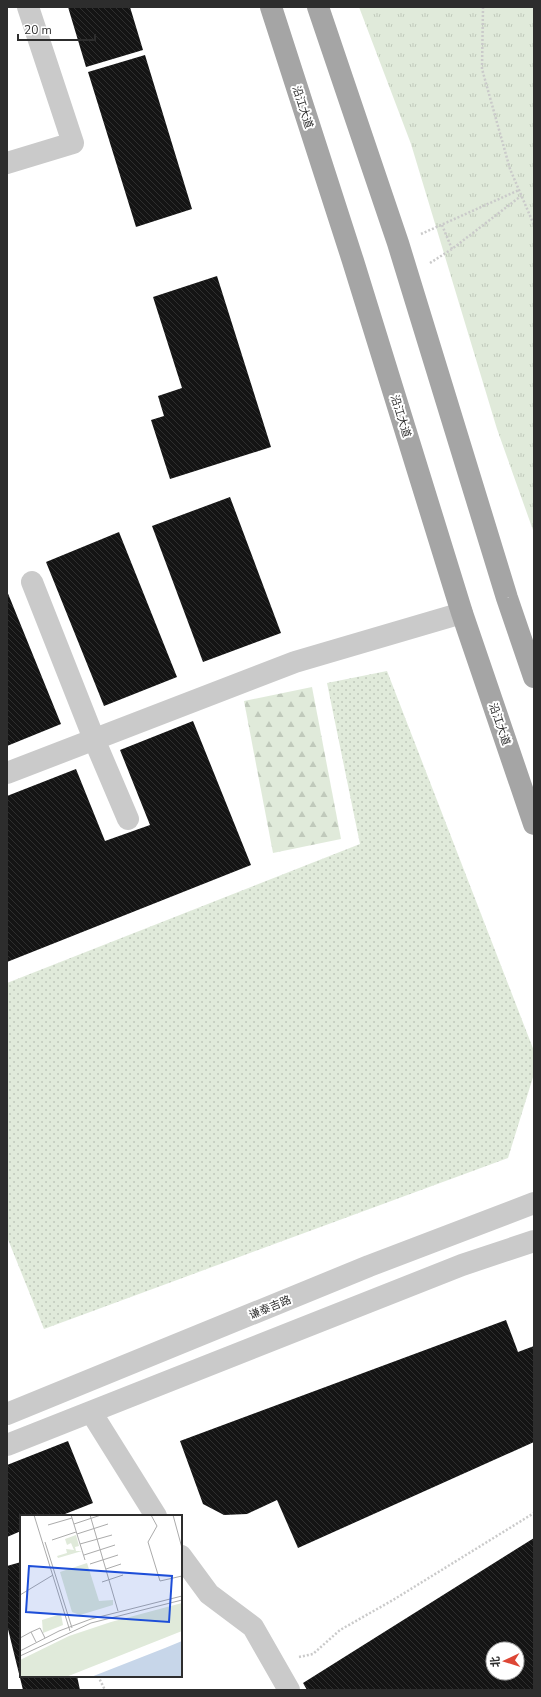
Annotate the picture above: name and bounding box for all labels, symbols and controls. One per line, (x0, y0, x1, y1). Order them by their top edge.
scale bar (18, 16, 95, 42)
text: 20 m (24, 22, 52, 38)
street label: 沿江大道 (289, 84, 316, 130)
street label: 沿江大道 (387, 393, 414, 439)
street label: 沿江大道 (485, 701, 514, 747)
street label: 谦泰吉路 (247, 1292, 293, 1323)
inset map (20, 1515, 182, 1677)
north arrow (485, 1641, 525, 1681)
text: 北 (488, 1656, 503, 1668)

